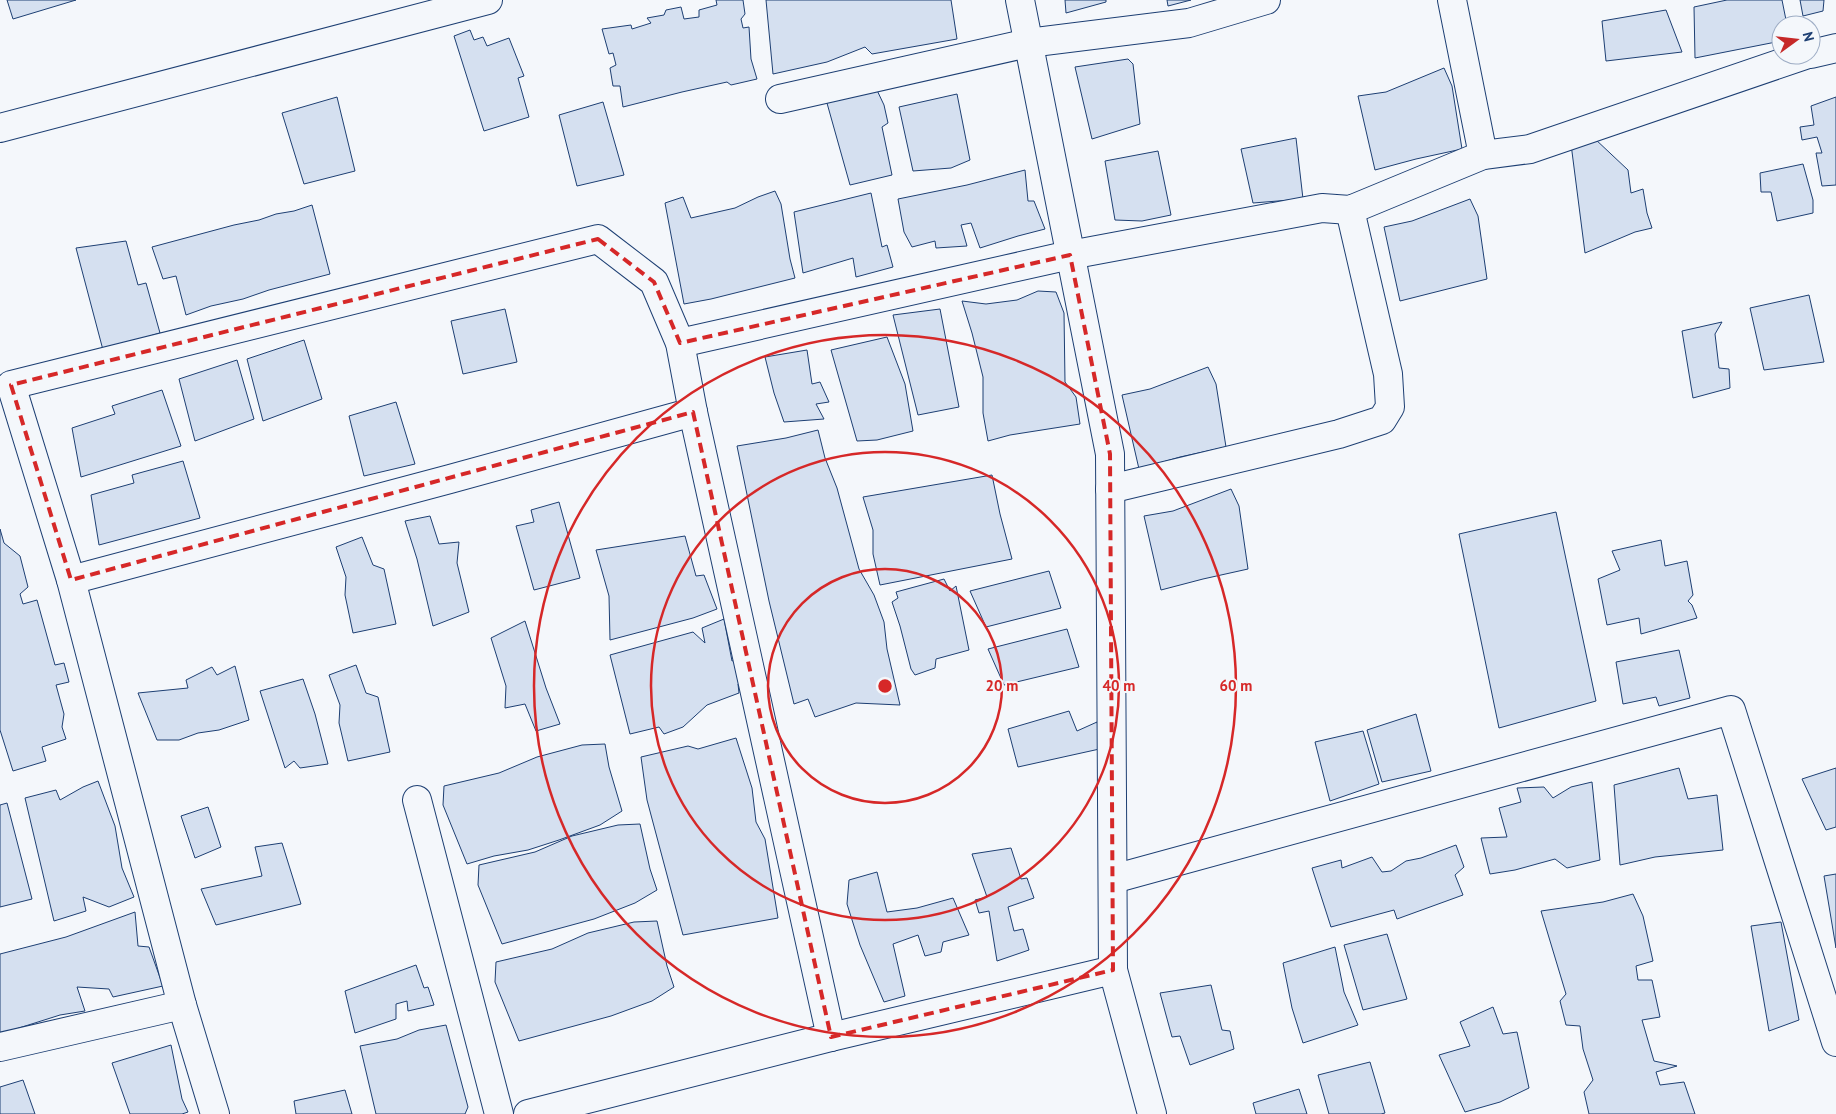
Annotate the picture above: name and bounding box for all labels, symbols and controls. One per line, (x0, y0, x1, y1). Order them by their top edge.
north arrow (1771, 15, 1821, 65)
text: N (1799, 30, 1818, 43)
text: 20 m (986, 676, 1018, 695)
text: 40 m (1103, 676, 1135, 695)
text: 60 m (1220, 676, 1252, 695)
centre of rings (876, 677, 894, 695)

